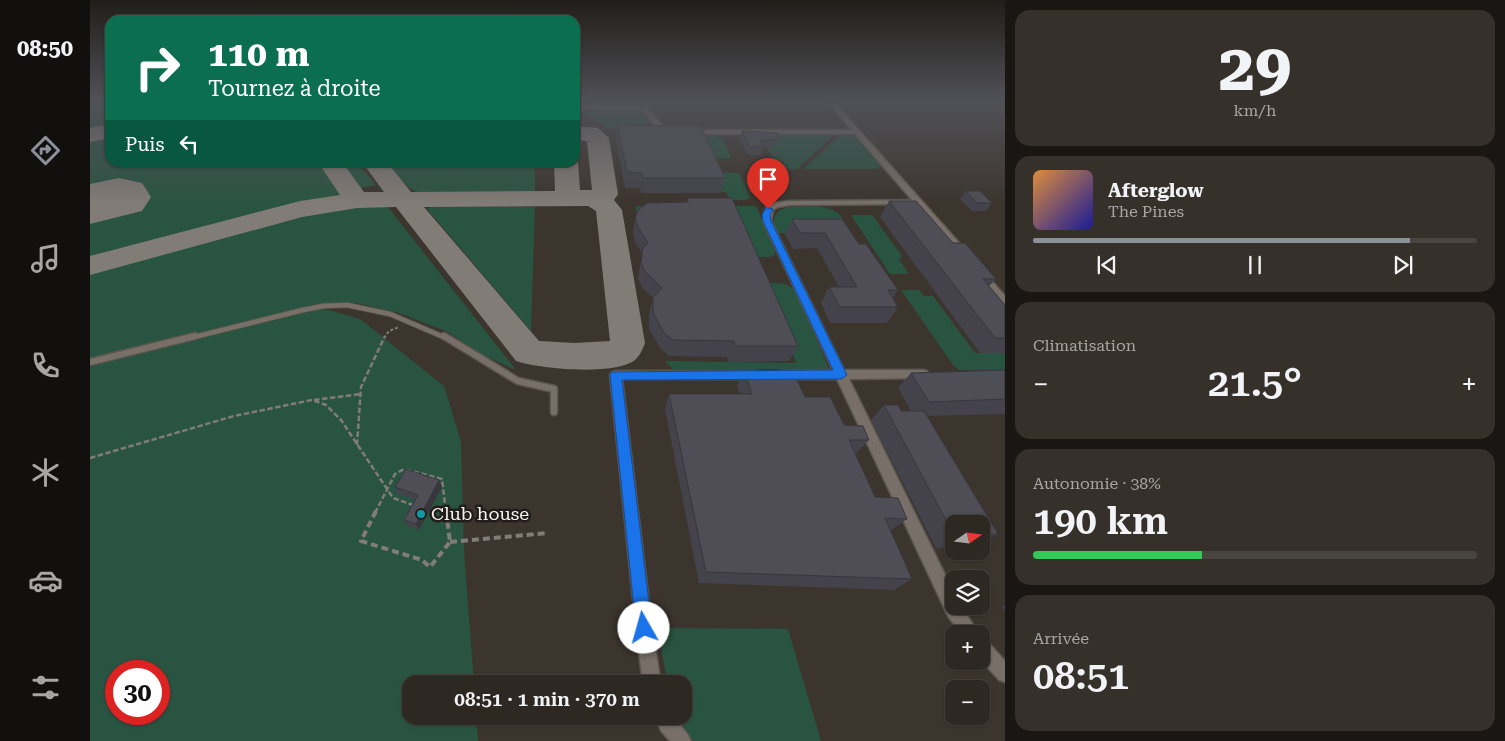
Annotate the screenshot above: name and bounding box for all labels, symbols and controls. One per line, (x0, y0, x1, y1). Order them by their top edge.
text: 29 (1219, 30, 1291, 106)
text: 110 m (208, 34, 309, 75)
icon: right (125, 35, 190, 100)
text: 08:50 (17, 36, 73, 61)
text: Tournez à droite (208, 76, 381, 101)
text: km/h (1234, 101, 1276, 120)
icon: left (175, 130, 203, 158)
icon: directions (28, 133, 63, 168)
text: Puis (125, 133, 165, 156)
pin (747, 158, 789, 209)
icon: arrive (754, 165, 782, 193)
text: Afterglow (1108, 179, 1204, 202)
text: The Pines (1108, 202, 1184, 221)
icon: music (28, 241, 63, 276)
icon: previous (1093, 251, 1121, 279)
icon: pause (1241, 251, 1269, 279)
icon: next (1389, 251, 1417, 279)
text: Climatisation (1033, 336, 1136, 355)
icon: phone (28, 348, 63, 383)
text: 21.5° (1208, 361, 1302, 405)
text: − (1033, 368, 1049, 401)
text: + (1461, 368, 1477, 401)
icon: climate (28, 455, 63, 490)
text: Autonomie · 38% (1033, 474, 1161, 493)
text: 190 km (1033, 499, 1168, 543)
place label: Club house (431, 503, 529, 524)
marker: Club house (415, 508, 427, 520)
north arrow (945, 515, 990, 560)
map controls (945, 515, 990, 725)
icon: car (28, 563, 63, 598)
button: layers (945, 570, 990, 615)
position arrow (617, 601, 669, 653)
button: + (945, 625, 990, 670)
text: Arrivée (1033, 629, 1089, 648)
text: 08:51 (1033, 654, 1129, 698)
speed limit sign: 30 (105, 660, 170, 725)
icon: filters (28, 670, 63, 705)
button: − (945, 680, 990, 725)
text: 08:51 · 1 min · 370 m (454, 688, 640, 711)

